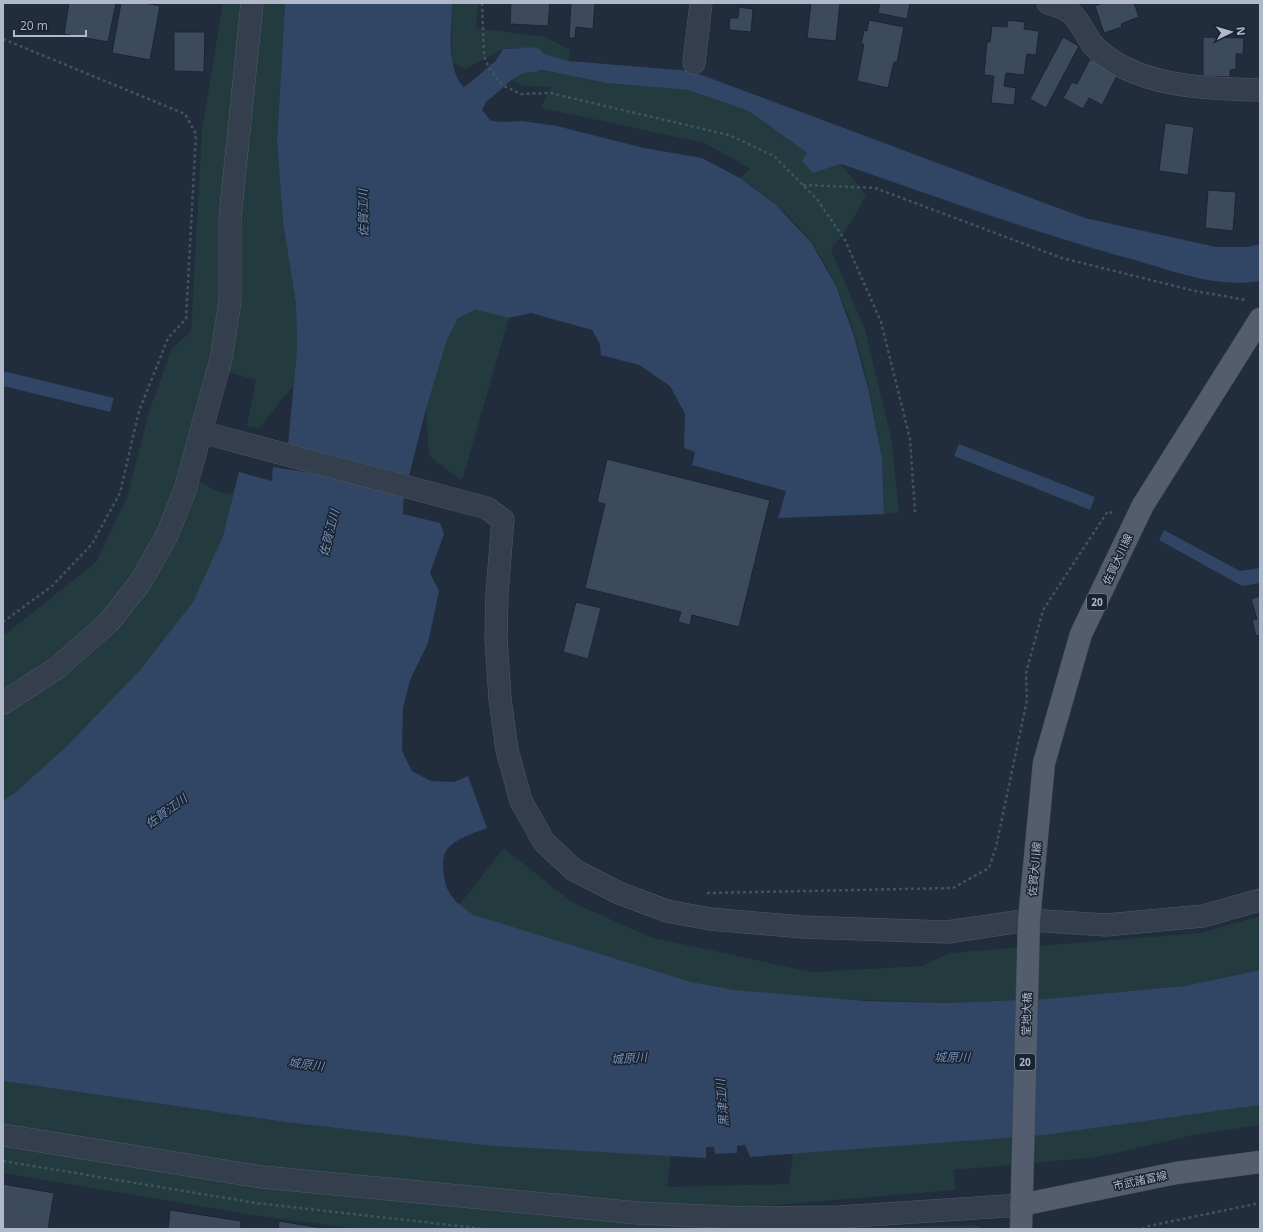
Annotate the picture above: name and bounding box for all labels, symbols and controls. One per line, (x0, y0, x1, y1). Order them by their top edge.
scale bar (14, 12, 86, 38)
north arrow (1211, 12, 1251, 52)
text: 20 m (20, 17, 48, 34)
text: N (1234, 26, 1249, 36)
water label: 佐賀江川 (354, 187, 372, 237)
water label: 佐賀江川 (315, 506, 344, 558)
street label: 佐賀大川線 (1099, 531, 1135, 587)
road number: 20 (1087, 594, 1107, 610)
water label: 佐賀江川 (142, 789, 192, 832)
street label: 佐賀大川線 (1024, 841, 1044, 897)
street label: 堂地大橋 (1018, 992, 1034, 1036)
water label: 城原川 (610, 1048, 650, 1068)
water label: 城原川 (934, 1048, 972, 1066)
water label: 城原川 (287, 1053, 327, 1075)
road number: 20 (1015, 1054, 1035, 1070)
water label: 黒津江川 (711, 1076, 733, 1128)
street label: 市武諸富線 (1112, 1167, 1168, 1193)

